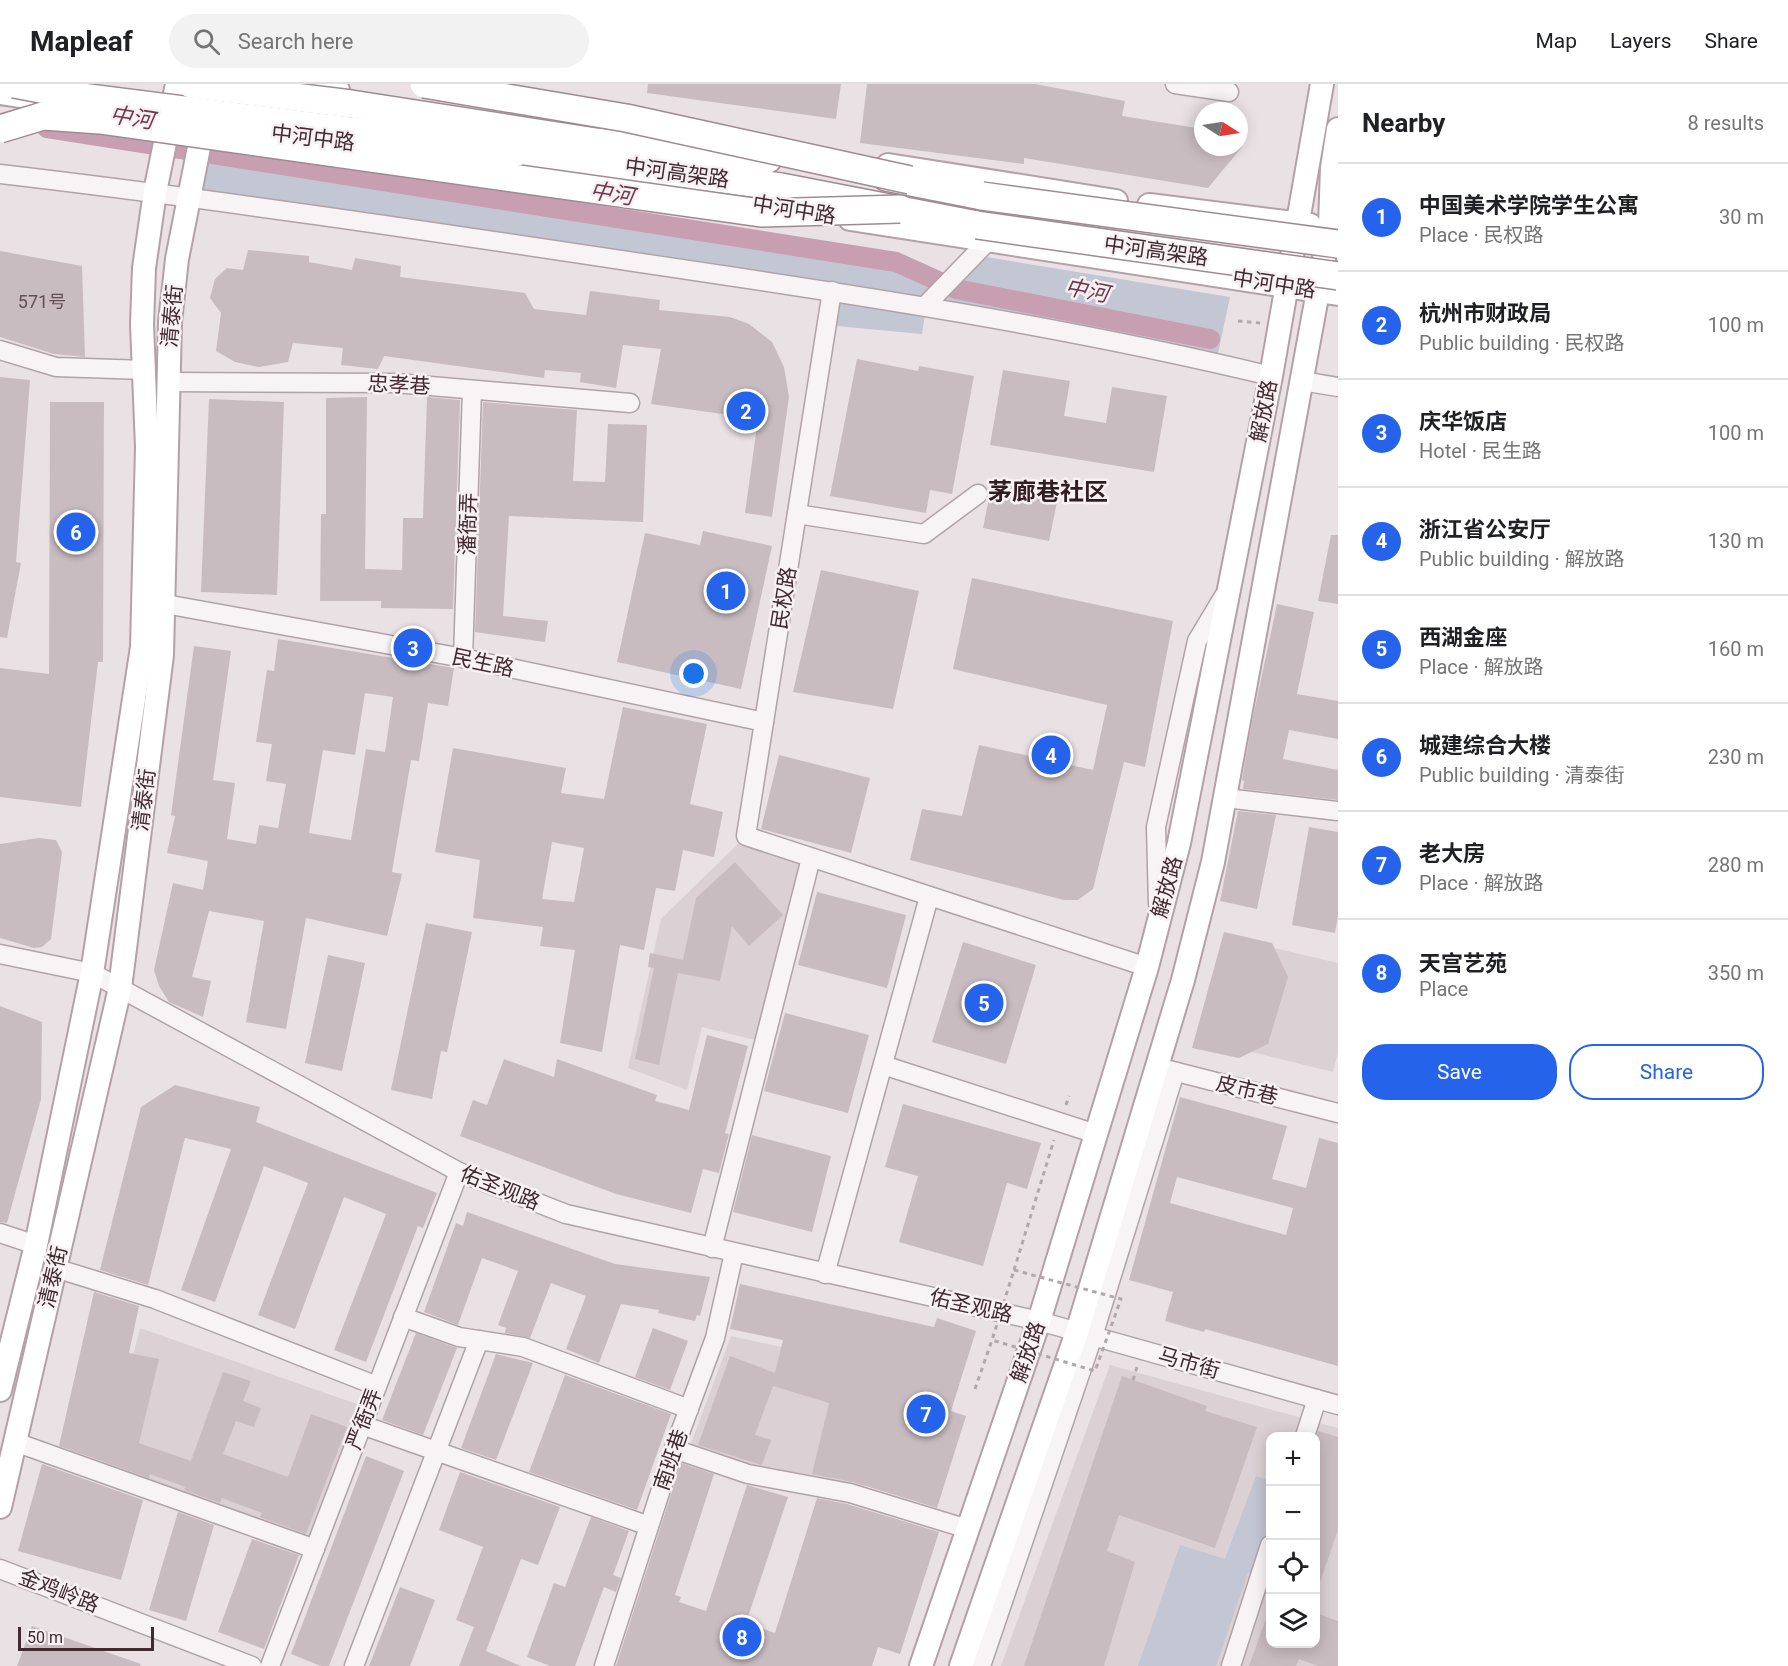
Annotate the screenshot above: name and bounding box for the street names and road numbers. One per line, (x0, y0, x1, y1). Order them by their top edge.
street label: 中河中路 (270, 121, 356, 155)
street label: 中河高架路 (623, 154, 731, 192)
street label: 中河中路 (751, 192, 837, 228)
street label: 中河高架路 (1102, 232, 1210, 270)
street label: 中河中路 (1231, 266, 1317, 302)
street label: 清泰街 (157, 284, 187, 348)
street label: 忠孝巷 (367, 371, 431, 399)
street label: 解放路 (1246, 378, 1282, 444)
street label: 潘衙弄 (455, 492, 481, 556)
street label: 民权路 (767, 565, 801, 631)
street label: 民生路 (450, 645, 516, 681)
street label: 清泰街 (128, 767, 160, 833)
street label: 解放路 (1147, 853, 1187, 921)
street label: 皮市巷 (1214, 1071, 1280, 1109)
street label: 佑圣观路 (457, 1161, 543, 1215)
street label: 清泰街 (34, 1244, 72, 1310)
street label: 佑圣观路 (927, 1285, 1015, 1327)
street label: 解放路 (1006, 1318, 1050, 1386)
street label: 马市街 (1155, 1343, 1223, 1383)
street label: 严衙弄 (342, 1385, 386, 1453)
street label: 南班巷 (649, 1426, 693, 1494)
street label: 金鸡岭路 (15, 1565, 103, 1617)

